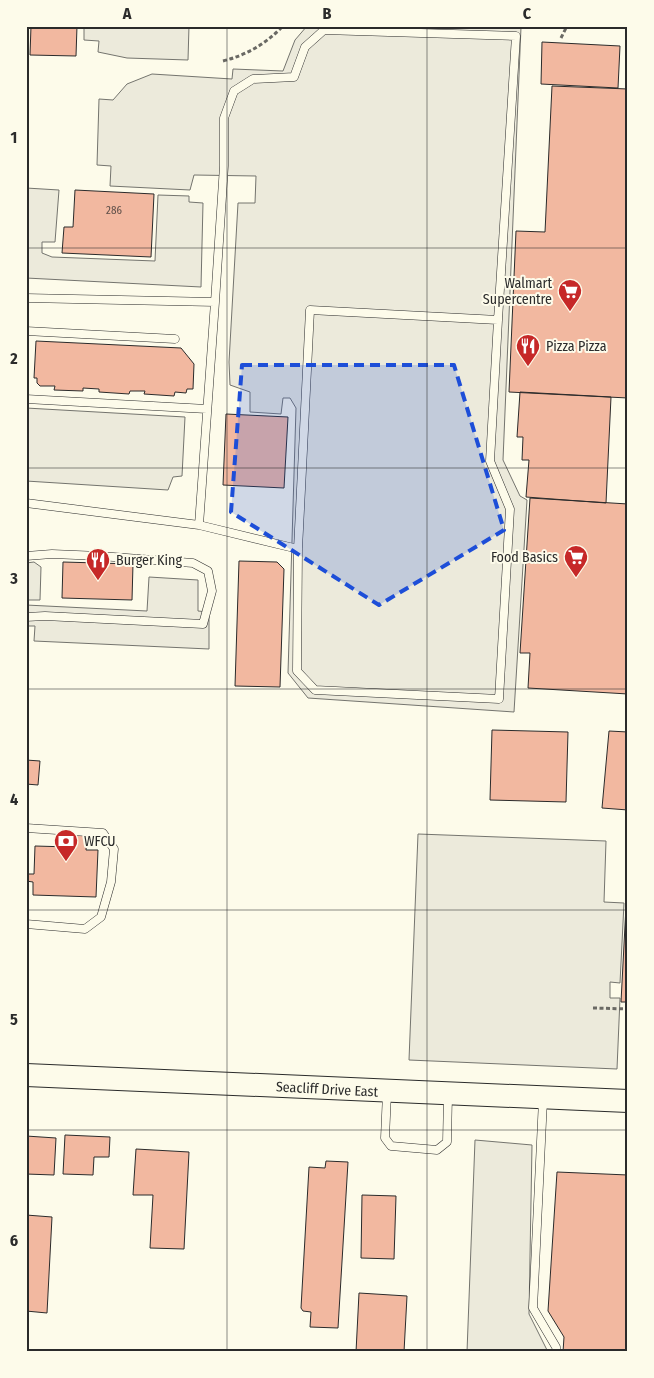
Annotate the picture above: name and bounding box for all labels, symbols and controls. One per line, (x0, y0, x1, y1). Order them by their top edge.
text: A (122, 4, 132, 23)
text: B (323, 4, 332, 23)
text: C (523, 4, 532, 23)
text: 1 (11, 128, 17, 147)
house number: 286 (106, 204, 122, 217)
place label: Walmart Supercentre (483, 275, 552, 308)
supermarket icon: Walmart Supercentre (557, 278, 583, 312)
restaurant icon: Pizza Pizza (515, 333, 541, 367)
place label: Pizza Pizza (546, 338, 607, 355)
text: 2 (9, 349, 18, 368)
supermarket icon: Food Basics (563, 544, 589, 578)
restaurant icon: Burger King (85, 547, 111, 581)
place label: Food Basics (491, 549, 558, 566)
place label: Burger King (116, 552, 182, 569)
text: 3 (9, 569, 18, 588)
text: 4 (10, 790, 18, 809)
bank icon: WFCU (53, 828, 79, 862)
place label: WFCU (84, 833, 116, 850)
text: 5 (10, 1010, 18, 1029)
street label: Seacliff Drive East (275, 1078, 379, 1101)
text: 6 (10, 1231, 18, 1250)

